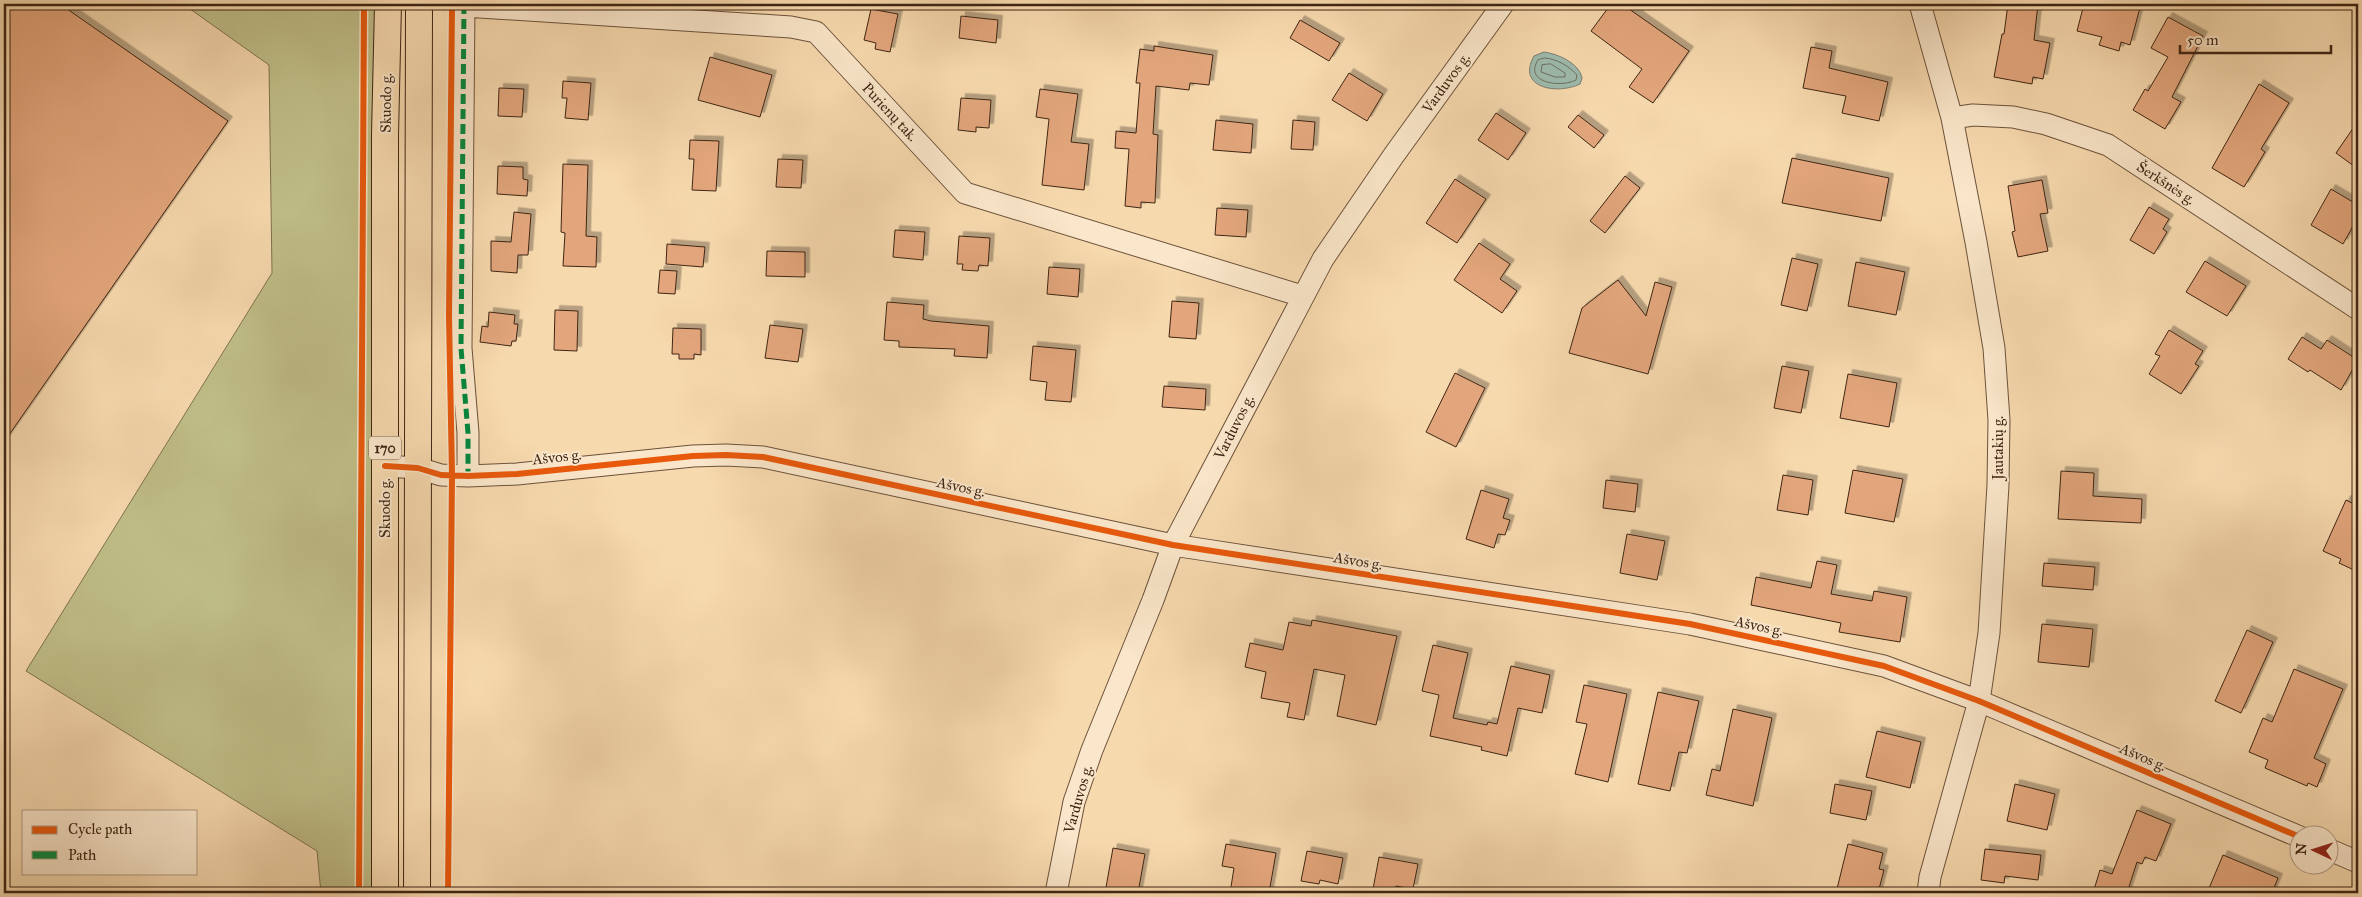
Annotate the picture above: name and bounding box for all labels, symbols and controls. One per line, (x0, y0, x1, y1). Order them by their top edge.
scale bar (2180, 22, 2331, 54)
text: 50 m (2187, 31, 2219, 49)
street label: Varduvos g. (1417, 49, 1474, 118)
street label: Skuodo g. (376, 73, 396, 133)
street label: Purienų tak. (858, 79, 922, 145)
street label: Šerkšnės g. (2133, 157, 2199, 209)
street label: Varduvos g. (1210, 392, 1258, 463)
street label: Jautakių g. (1989, 416, 2008, 482)
road number: 170 (369, 436, 401, 459)
street label: Ašvos g. (531, 445, 582, 469)
street label: Ašvos g. (934, 473, 987, 501)
street label: Skuodo g. (376, 478, 394, 538)
street label: Ašvos g. (1331, 548, 1384, 574)
street label: Ašvos g. (1732, 612, 1785, 640)
street label: Ašvos g. (2116, 739, 2169, 775)
street label: Varduvos g. (1059, 763, 1096, 836)
legend (22, 810, 198, 874)
text: Cycle path (68, 820, 133, 838)
north arrow (2290, 824, 2340, 874)
text: N (2293, 842, 2310, 856)
text: Path (68, 846, 97, 864)

